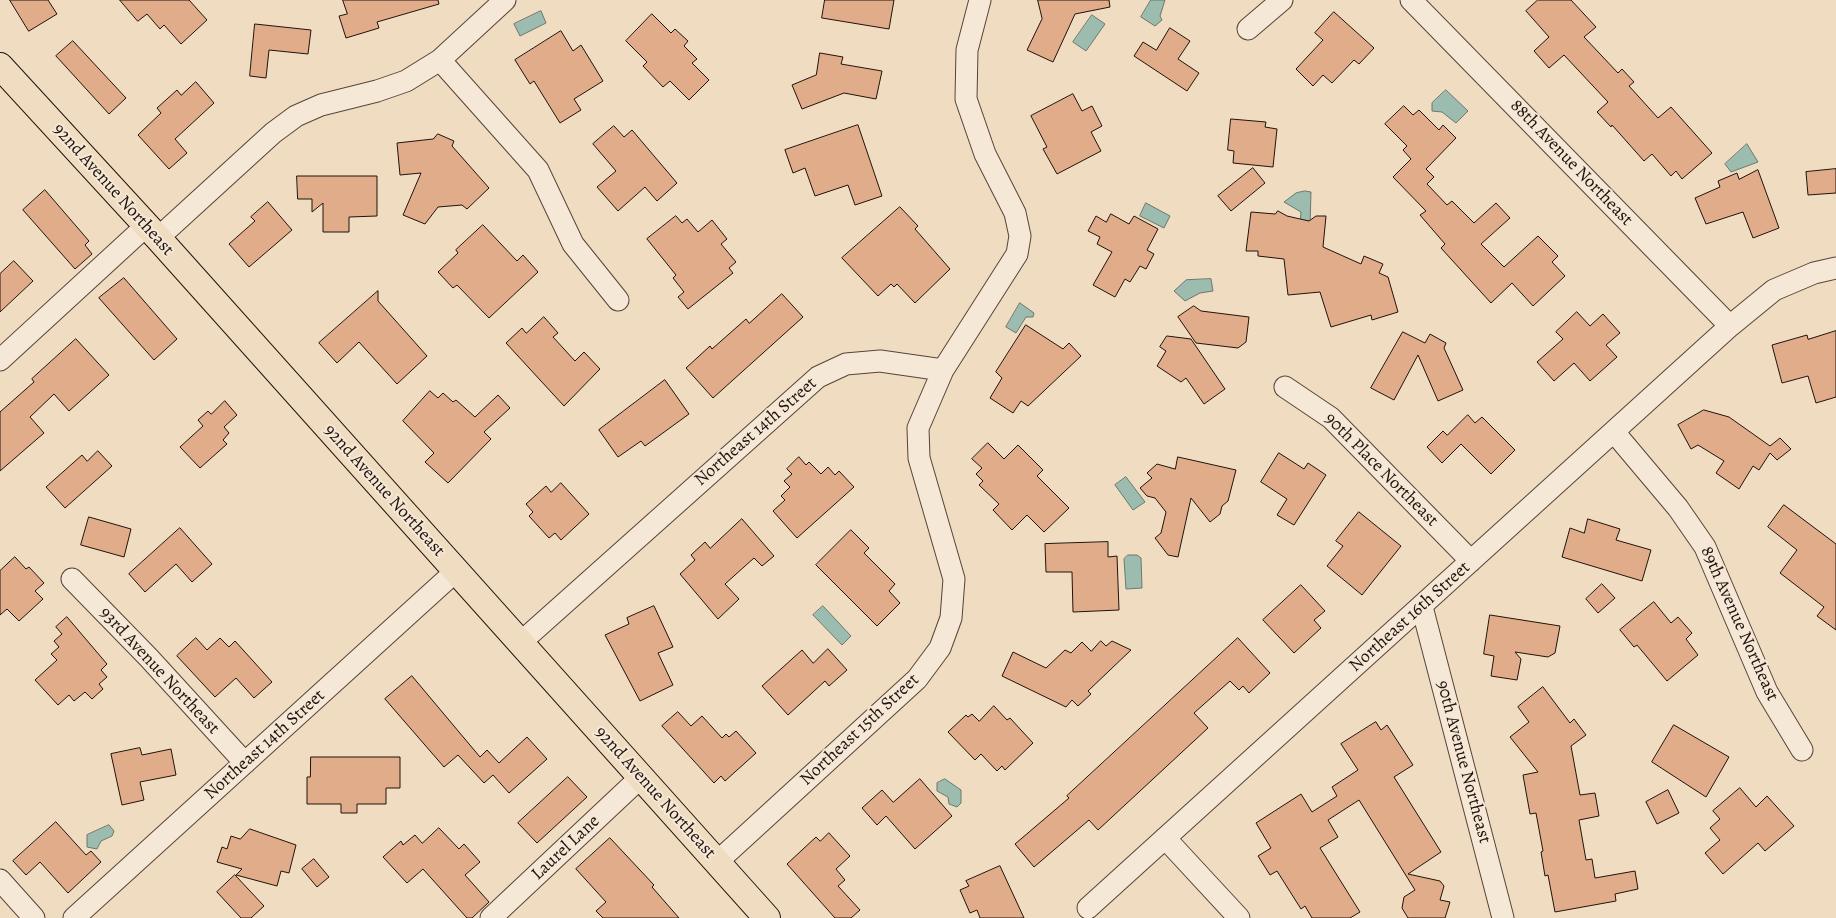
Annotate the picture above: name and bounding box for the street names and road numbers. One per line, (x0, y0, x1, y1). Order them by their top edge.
street label: 88th Avenue Northeast (1505, 95, 1637, 231)
street label: 92nd Avenue Northeast (48, 119, 178, 261)
street label: Northeast 14th Street (690, 373, 822, 491)
street label: 90th Place Northeast (1320, 409, 1442, 531)
street label: 92nd Avenue Northeast (319, 420, 449, 562)
street label: 89th Avenue Northeast (1695, 543, 1783, 705)
street label: Northeast 16th Street (1345, 557, 1475, 677)
street label: 93rd Avenue Northeast (94, 603, 224, 739)
street label: Northeast 15th Street (796, 669, 924, 791)
street label: 90th Avenue Northeast (1431, 678, 1495, 846)
street label: Northeast 14th Street (200, 685, 330, 805)
street label: 92nd Avenue Northeast (590, 722, 720, 864)
street label: Laurel Lane (527, 811, 605, 885)

